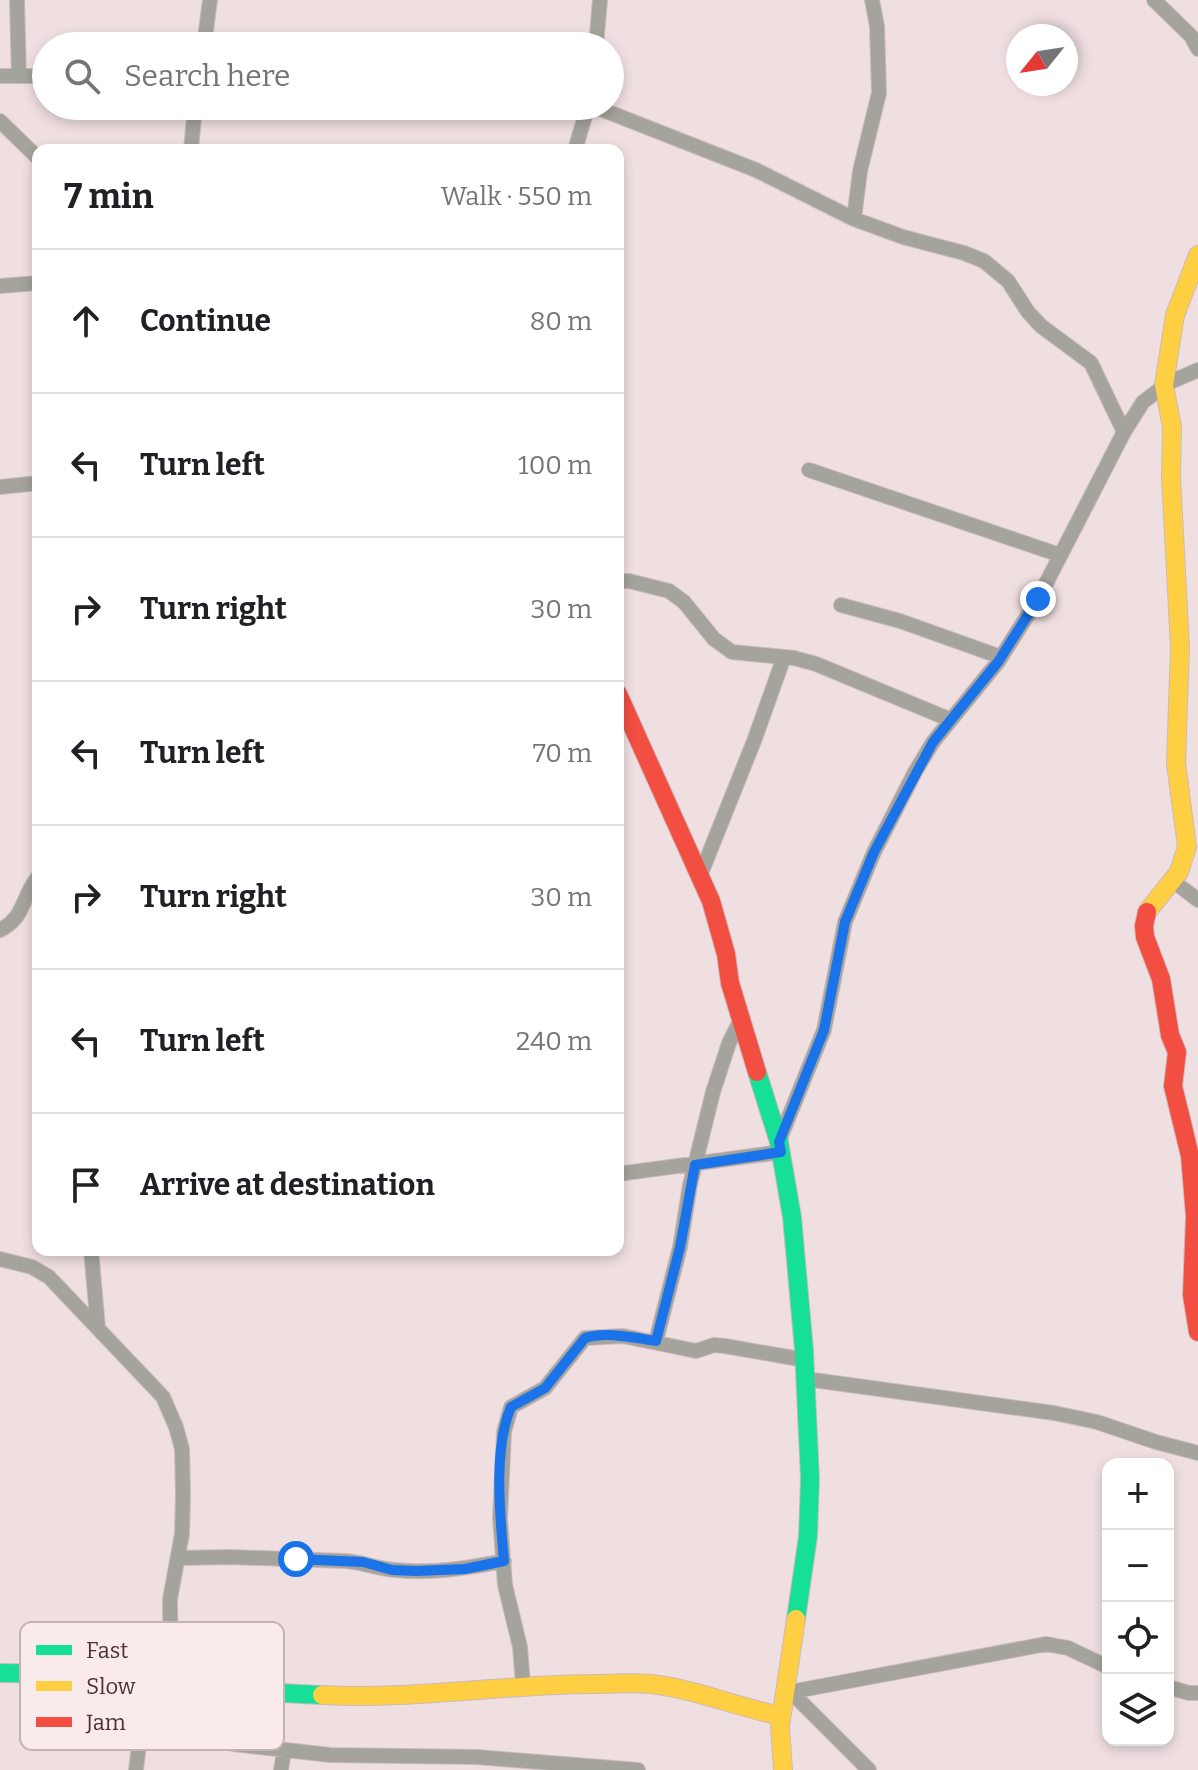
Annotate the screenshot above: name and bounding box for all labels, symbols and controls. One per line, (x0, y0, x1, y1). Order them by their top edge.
north arrow (1006, 24, 1078, 96)
search box (32, 32, 624, 120)
icon: search (60, 54, 104, 98)
text: Search here (124, 58, 291, 94)
text: 7 min (64, 176, 154, 217)
text: Walk · 550 m (441, 181, 592, 212)
icon: ahead (64, 299, 108, 343)
text: Continue (140, 303, 271, 339)
text: 80 m (530, 306, 592, 337)
icon: left (64, 443, 108, 487)
text: Turn left (140, 447, 265, 483)
text: 100 m (518, 450, 592, 481)
route end (1020, 581, 1056, 617)
icon: right (64, 587, 108, 631)
text: Turn right (140, 591, 287, 627)
text: 30 m (531, 594, 592, 625)
icon: left (64, 731, 108, 775)
text: Turn left (140, 735, 265, 771)
text: 70 m (533, 738, 592, 769)
icon: right (64, 875, 108, 919)
text: Turn right (140, 879, 287, 915)
text: 30 m (531, 882, 592, 913)
icon: left (64, 1019, 108, 1063)
text: Turn left (140, 1023, 265, 1059)
text: 240 m (516, 1026, 592, 1057)
icon: arrive (64, 1163, 108, 1207)
text: Arrive at destination (140, 1167, 435, 1203)
map controls (1102, 1458, 1174, 1746)
button: + (1102, 1458, 1174, 1530)
button: − (1102, 1530, 1174, 1602)
route start (278, 1541, 314, 1577)
button: locate (1102, 1602, 1174, 1674)
legend (20, 1622, 284, 1750)
text: Fast (86, 1637, 128, 1664)
text: Slow (86, 1673, 136, 1700)
button: layers (1102, 1674, 1174, 1746)
text: Jam (85, 1709, 126, 1736)

